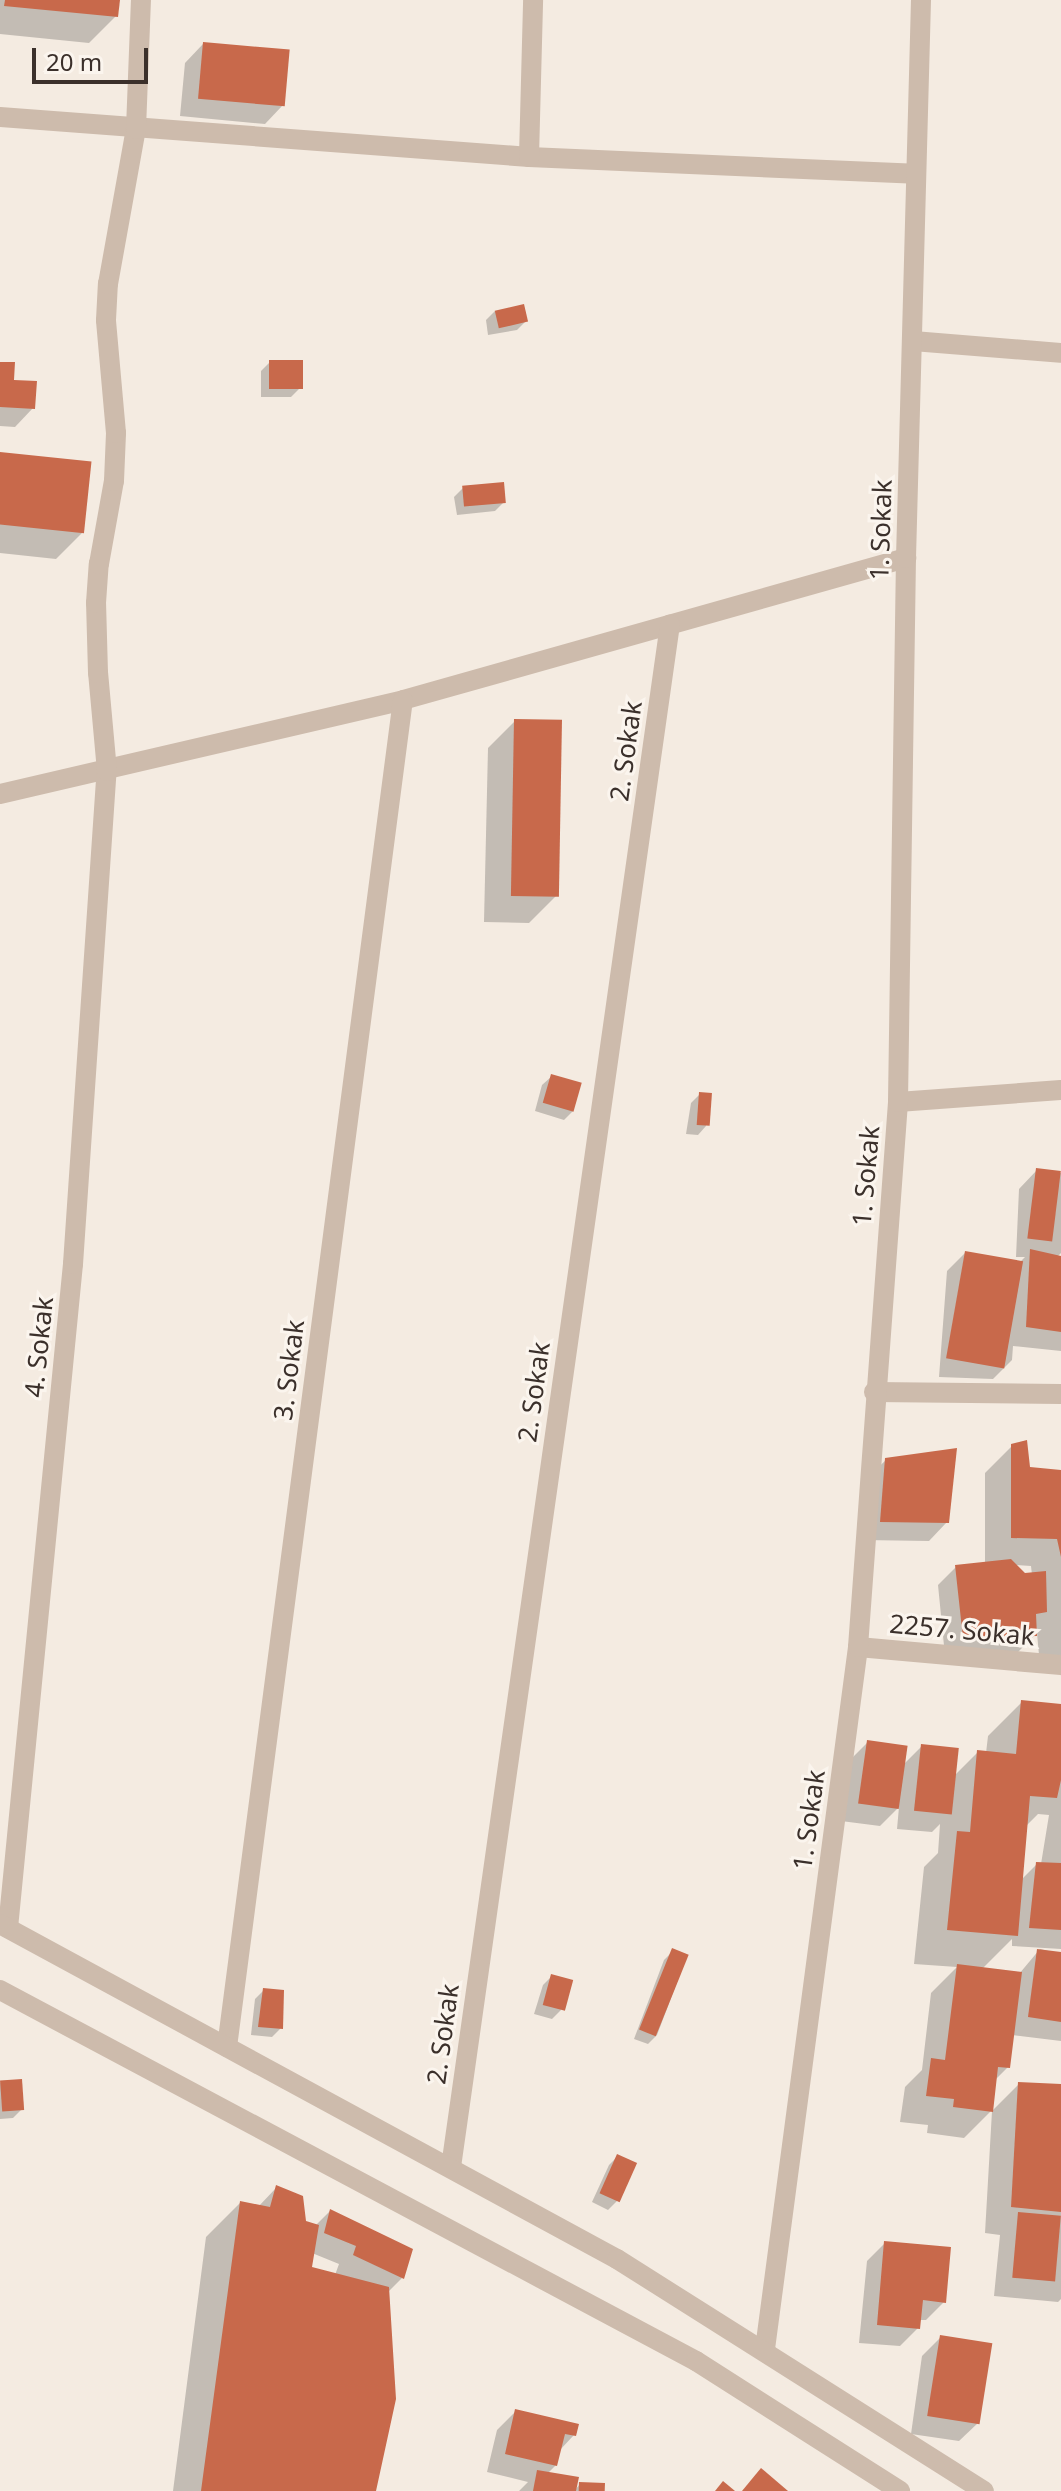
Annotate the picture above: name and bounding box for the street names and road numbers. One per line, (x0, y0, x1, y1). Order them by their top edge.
street label: 1. Sokak (864, 479, 898, 581)
street label: 2. Sokak (604, 699, 648, 803)
street label: 1. Sokak (846, 1124, 886, 1228)
street label: 4. Sokak (18, 1295, 60, 1399)
street label: 3. Sokak (267, 1318, 311, 1422)
street label: 2. Sokak (512, 1340, 556, 1444)
street label: 2257. Sokak (888, 1608, 1036, 1652)
street label: 1. Sokak (787, 1768, 831, 1872)
street label: 2. Sokak (421, 1982, 465, 2086)

